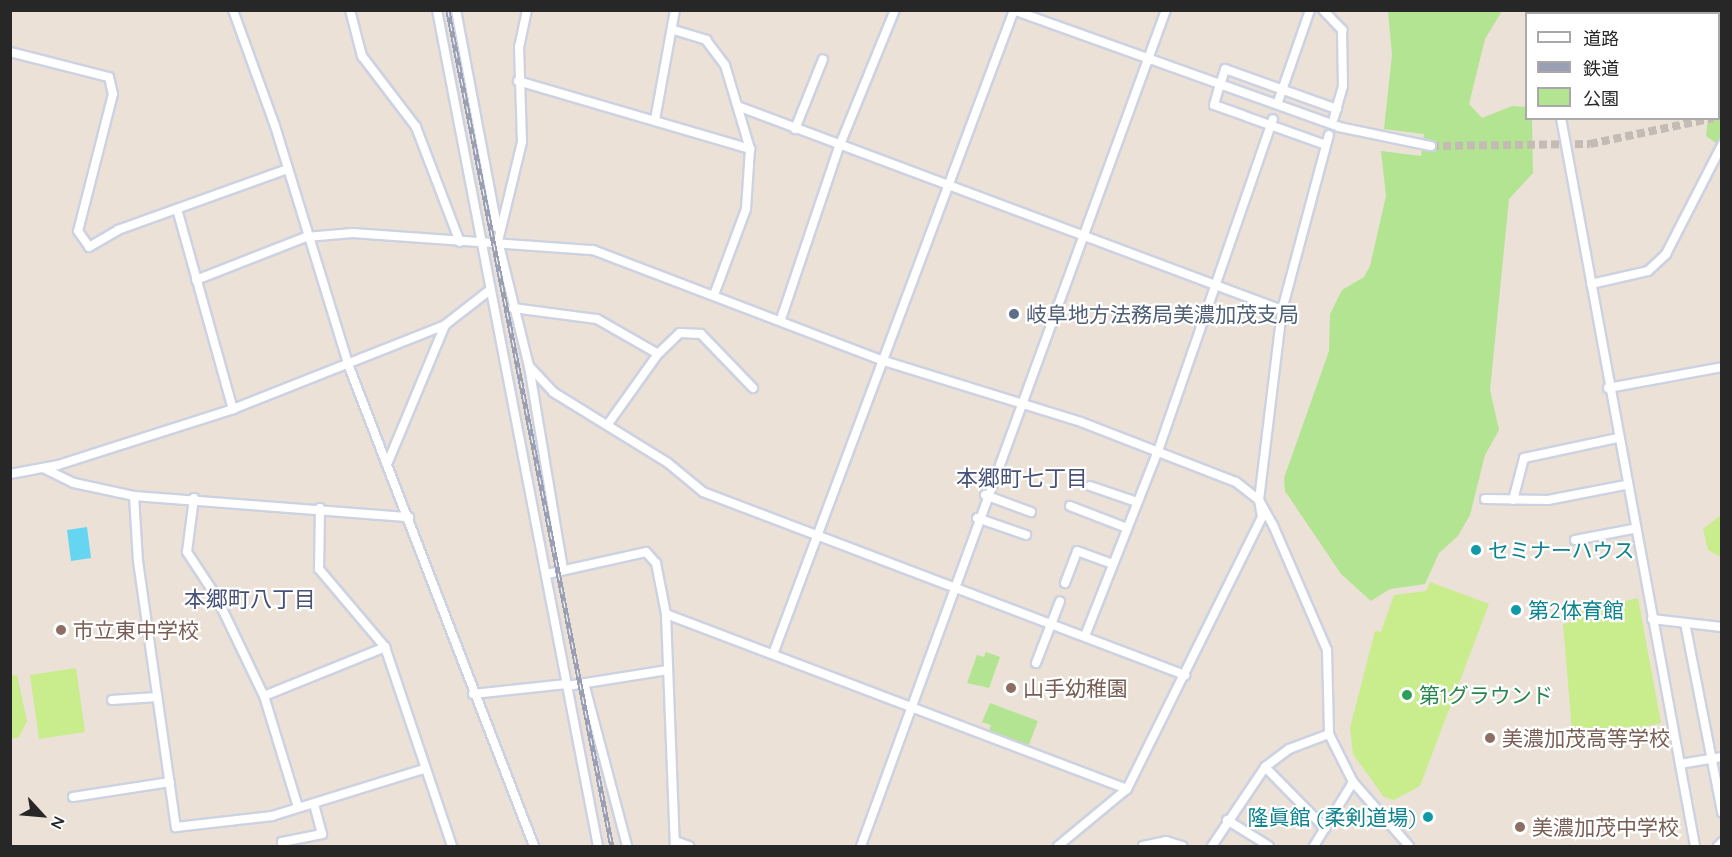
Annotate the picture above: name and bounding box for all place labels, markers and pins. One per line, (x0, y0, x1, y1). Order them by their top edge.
place label: 岐阜地方法務局美濃加茂支局 (1026, 301, 1299, 327)
marker: 岐阜地方法務局美濃加茂支局 (1007, 307, 1021, 321)
place label: セミナーハウス (1488, 537, 1635, 563)
marker: セミナーハウス (1469, 543, 1483, 557)
place label: 第2体育館 (1528, 597, 1624, 623)
marker: 第2体育館 (1509, 603, 1523, 617)
place label: 市立東中学校 (73, 617, 199, 643)
marker: 市立東中学校 (54, 623, 68, 637)
place label: 山手幼稚園 (1023, 675, 1128, 701)
marker: 山手幼稚園 (1004, 681, 1018, 695)
place label: 第1グラウンド (1419, 682, 1553, 708)
marker: 第1グラウンド (1400, 688, 1414, 702)
place label: 美濃加茂高等学校 (1502, 725, 1670, 751)
marker: 美濃加茂高等学校 (1483, 731, 1497, 745)
place label: 隆眞館 (柔剣道場) (1248, 804, 1416, 830)
marker: 隆眞館 (柔剣道場) (1421, 810, 1435, 824)
place label: 美濃加茂中学校 (1532, 814, 1679, 840)
marker: 美濃加茂中学校 (1513, 820, 1527, 834)

